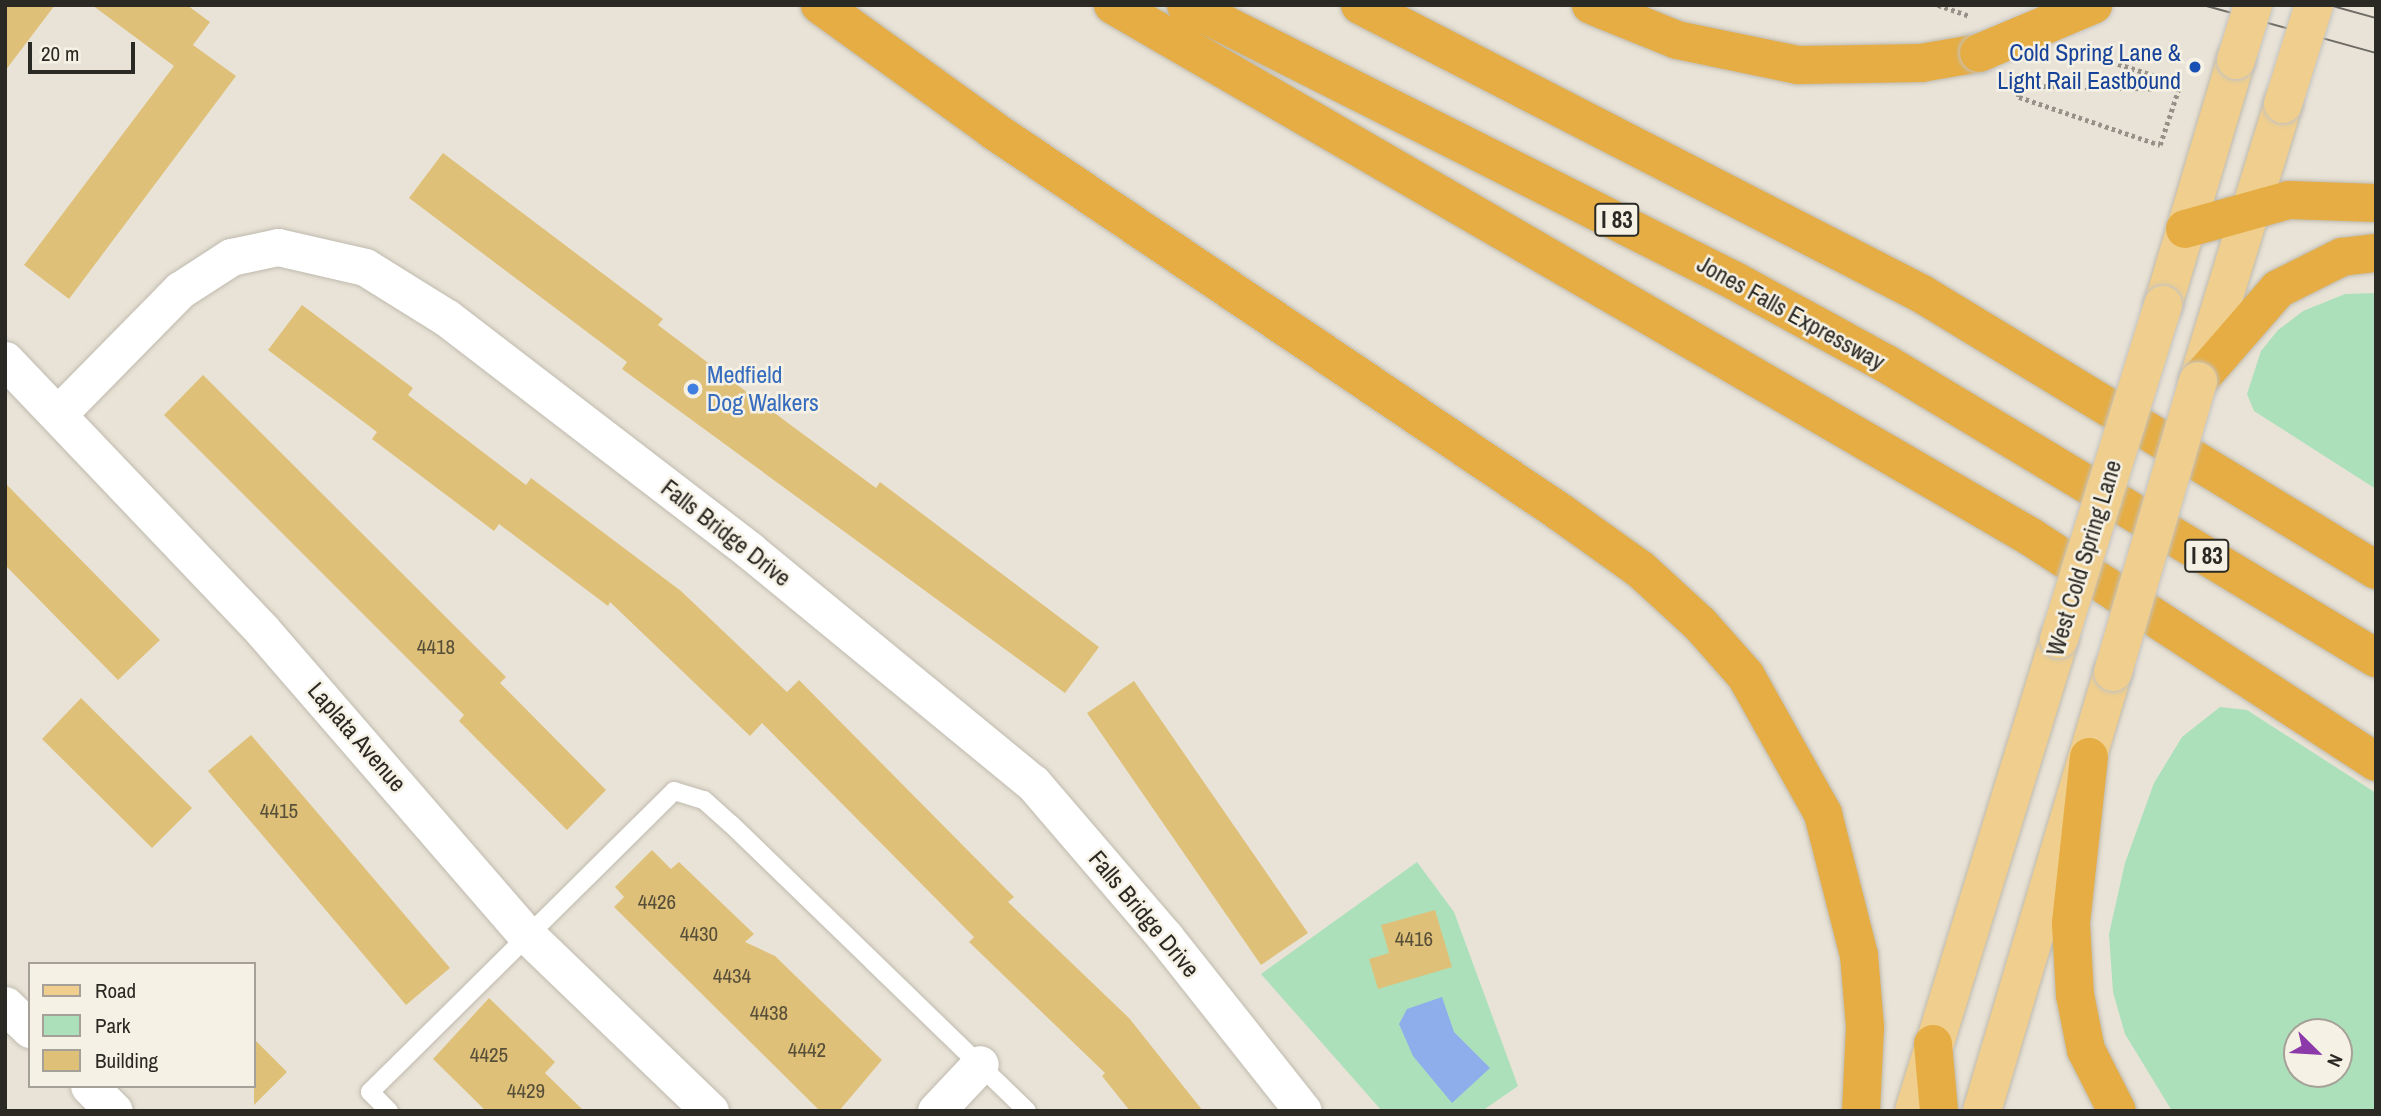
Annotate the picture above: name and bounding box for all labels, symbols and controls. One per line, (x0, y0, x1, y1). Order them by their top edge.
scale bar (32, 28, 138, 72)
text: 20 m (41, 39, 79, 68)
place label: Cold Spring Lane & Light Rail Eastbound (1997, 39, 2181, 95)
marker: Cold Spring Lane & Light Rail Eastbound (2187, 59, 2203, 75)
road number: I 83 (1594, 200, 1640, 240)
street label: Jones Falls Expressway (1692, 249, 1890, 377)
place label: Medfield Dog Walkers (707, 361, 819, 417)
marker: Medfield Dog Walkers (685, 381, 701, 397)
street label: West Cold Spring Lane (2041, 457, 2127, 659)
street label: Falls Bridge Drive (655, 473, 797, 593)
road number: I 83 (2184, 536, 2230, 576)
house number: 4418 (417, 634, 455, 660)
street label: Laplata Avenue (301, 676, 413, 798)
house number: 4415 (260, 798, 298, 824)
street label: Falls Bridge Drive (1083, 845, 1205, 983)
house number: 4426 (638, 889, 676, 915)
house number: 4430 (680, 921, 718, 947)
house number: 4416 (1395, 926, 1433, 952)
legend (28, 962, 256, 1088)
house number: 4434 (713, 963, 751, 989)
text: Road (95, 976, 136, 1005)
house number: 4438 (750, 1000, 788, 1026)
text: Park (95, 1011, 130, 1040)
north arrow (2283, 1018, 2353, 1088)
house number: 4442 (788, 1037, 826, 1063)
house number: 4425 (470, 1042, 508, 1068)
text: Building (95, 1046, 158, 1075)
text: N (2321, 1050, 2350, 1071)
house number: 4429 (507, 1078, 545, 1104)

